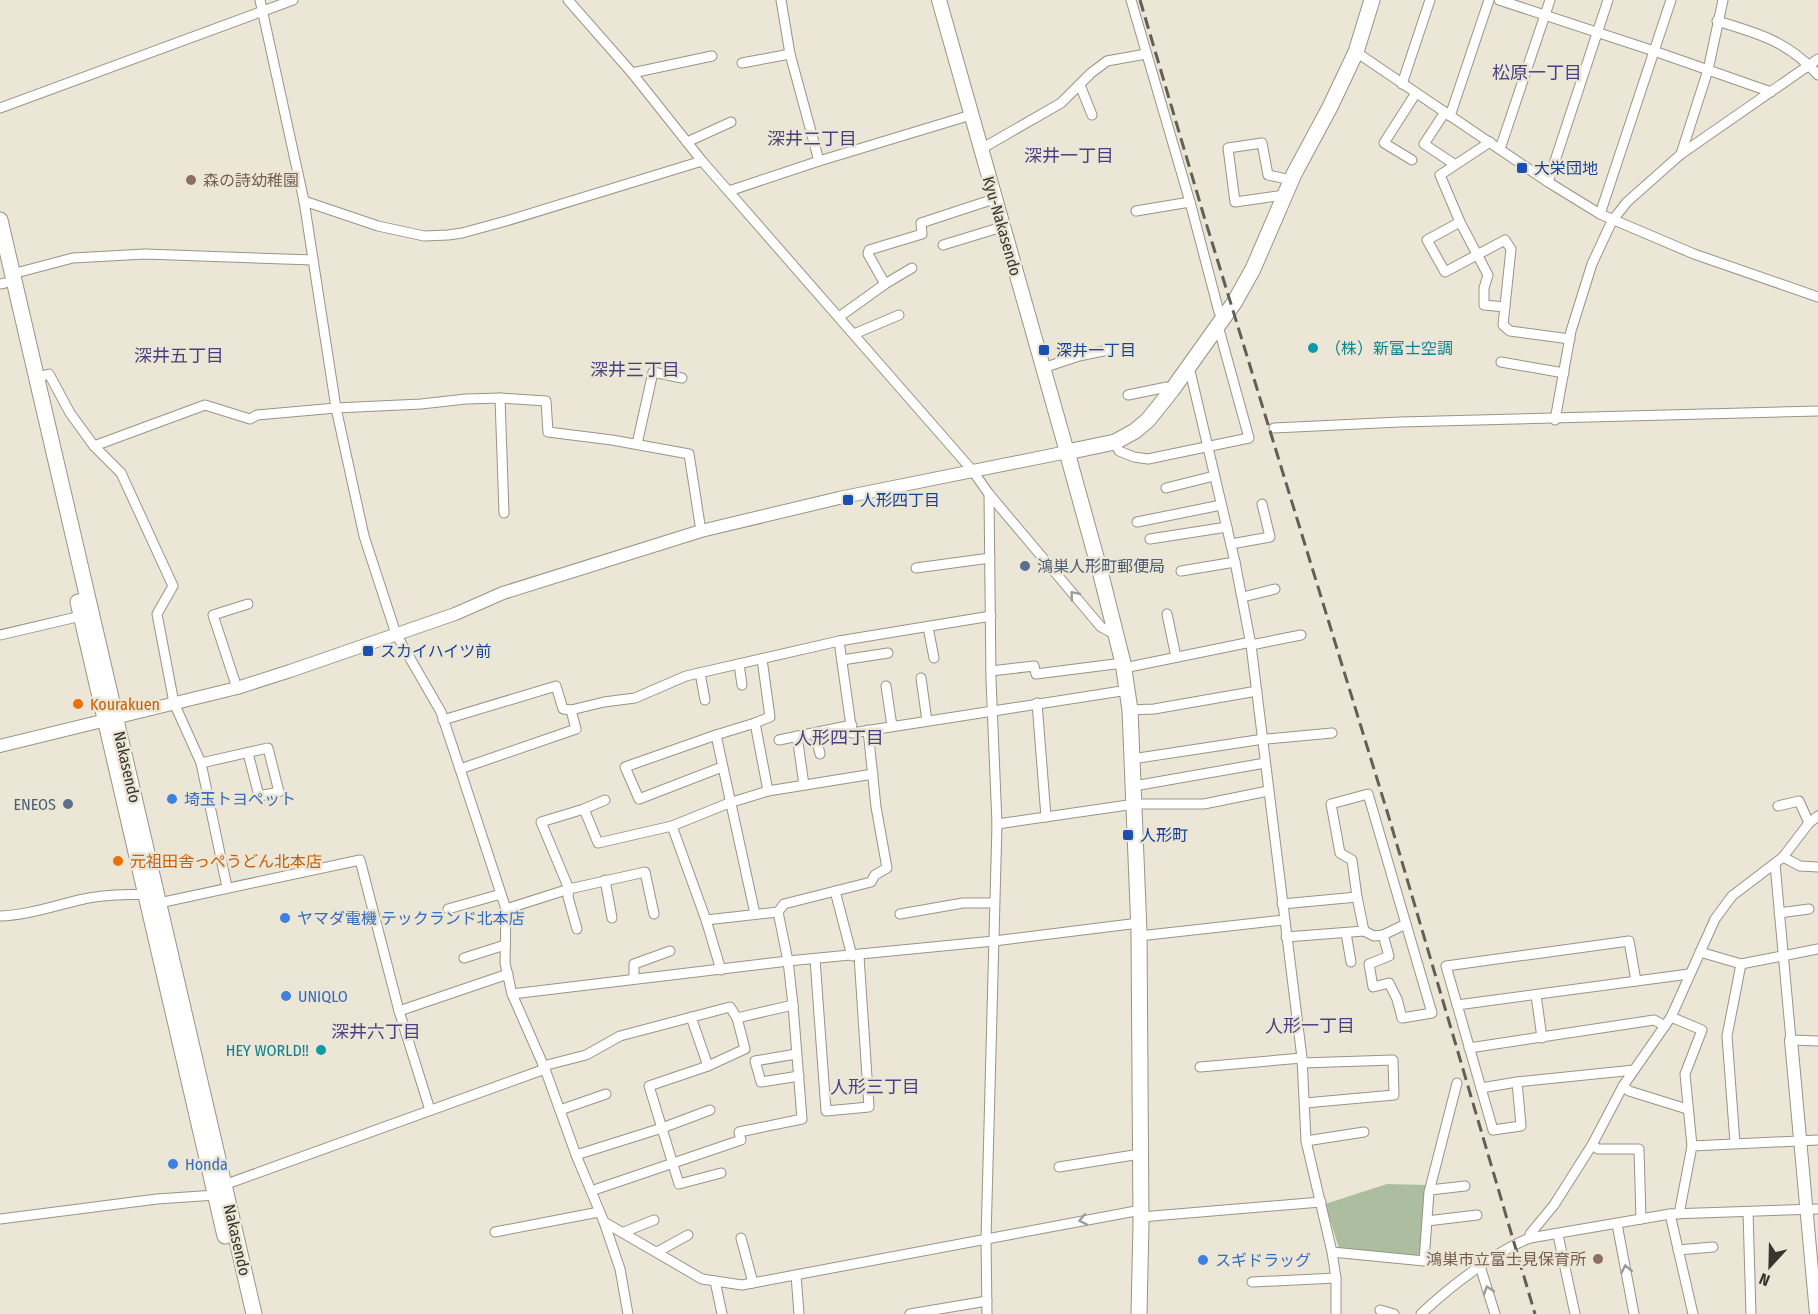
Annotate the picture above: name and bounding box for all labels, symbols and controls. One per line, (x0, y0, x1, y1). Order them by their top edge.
district label: 松原一丁目 (1492, 62, 1582, 84)
district label: 深井二丁目 (767, 128, 857, 150)
district label: 深井一丁目 (1024, 145, 1114, 167)
place label: 大栄団地 (1534, 159, 1598, 178)
marker: 大栄団地 (1515, 161, 1529, 175)
place label: 森の詩幼稚園 (203, 171, 299, 190)
marker: 森の詩幼稚園 (184, 173, 198, 187)
street label: Kyu-Nakasendo (979, 174, 1025, 278)
place label: （株）新富士空調 (1325, 339, 1453, 358)
place label: 深井一丁目 (1056, 341, 1136, 360)
marker: （株）新富士空調 (1306, 341, 1320, 355)
marker: 深井一丁目 (1037, 343, 1051, 357)
district label: 深井五丁目 (134, 345, 224, 367)
district label: 深井三丁目 (590, 359, 680, 381)
place label: 人形四丁目 (860, 491, 940, 510)
marker: 人形四丁目 (841, 493, 855, 507)
place label: 鴻巣人形町郵便局 (1037, 557, 1165, 576)
marker: 鴻巣人形町郵便局 (1018, 559, 1032, 573)
one-way arrow (1070, 591, 1081, 602)
place label: スカイハイツ前 (380, 642, 491, 661)
marker: スカイハイツ前 (361, 644, 375, 658)
place label: Kourakuen (90, 695, 160, 714)
marker: Kourakuen (71, 697, 85, 711)
district label: 人形四丁目 (794, 727, 884, 749)
street label: Nakasendo (110, 729, 144, 805)
place label: 埼玉トヨペット (184, 790, 296, 809)
marker: 埼玉トヨペット (165, 792, 179, 806)
place label: ENEOS (13, 795, 56, 814)
marker: ENEOS (61, 797, 75, 811)
place label: 人形町 (1140, 826, 1188, 845)
marker: 人形町 (1121, 828, 1135, 842)
place label: 元祖田舎っぺうどん北本店 (130, 852, 322, 871)
marker: 元祖田舎っぺうどん北本店 (111, 854, 125, 868)
place label: ヤマダ電機 テックランド北本店 (297, 909, 525, 928)
marker: ヤマダ電機 テックランド北本店 (278, 911, 292, 925)
place label: UNIQLO (298, 987, 348, 1006)
marker: UNIQLO (279, 989, 293, 1003)
district label: 人形一丁目 (1265, 1015, 1355, 1037)
district label: 深井六丁目 (331, 1021, 421, 1043)
place label: HEY WORLD!! (226, 1041, 309, 1060)
marker: HEY WORLD!! (314, 1043, 328, 1057)
district label: 人形三丁目 (830, 1076, 920, 1098)
place label: Honda (185, 1155, 228, 1174)
marker: Honda (166, 1157, 180, 1171)
street label: Nakasendo (220, 1202, 254, 1278)
one-way arrow (1078, 1213, 1088, 1226)
north arrow (1740, 1236, 1800, 1296)
place label: 鴻巣市立富士見保育所 (1426, 1250, 1586, 1269)
place label: スギドラッグ (1215, 1251, 1311, 1270)
marker: 鴻巣市立富士見保育所 (1591, 1252, 1605, 1266)
marker: スギドラッグ (1196, 1253, 1210, 1267)
one-way arrow (1620, 1264, 1633, 1274)
text: N (1757, 1269, 1773, 1290)
one-way arrow (1483, 1285, 1495, 1296)

